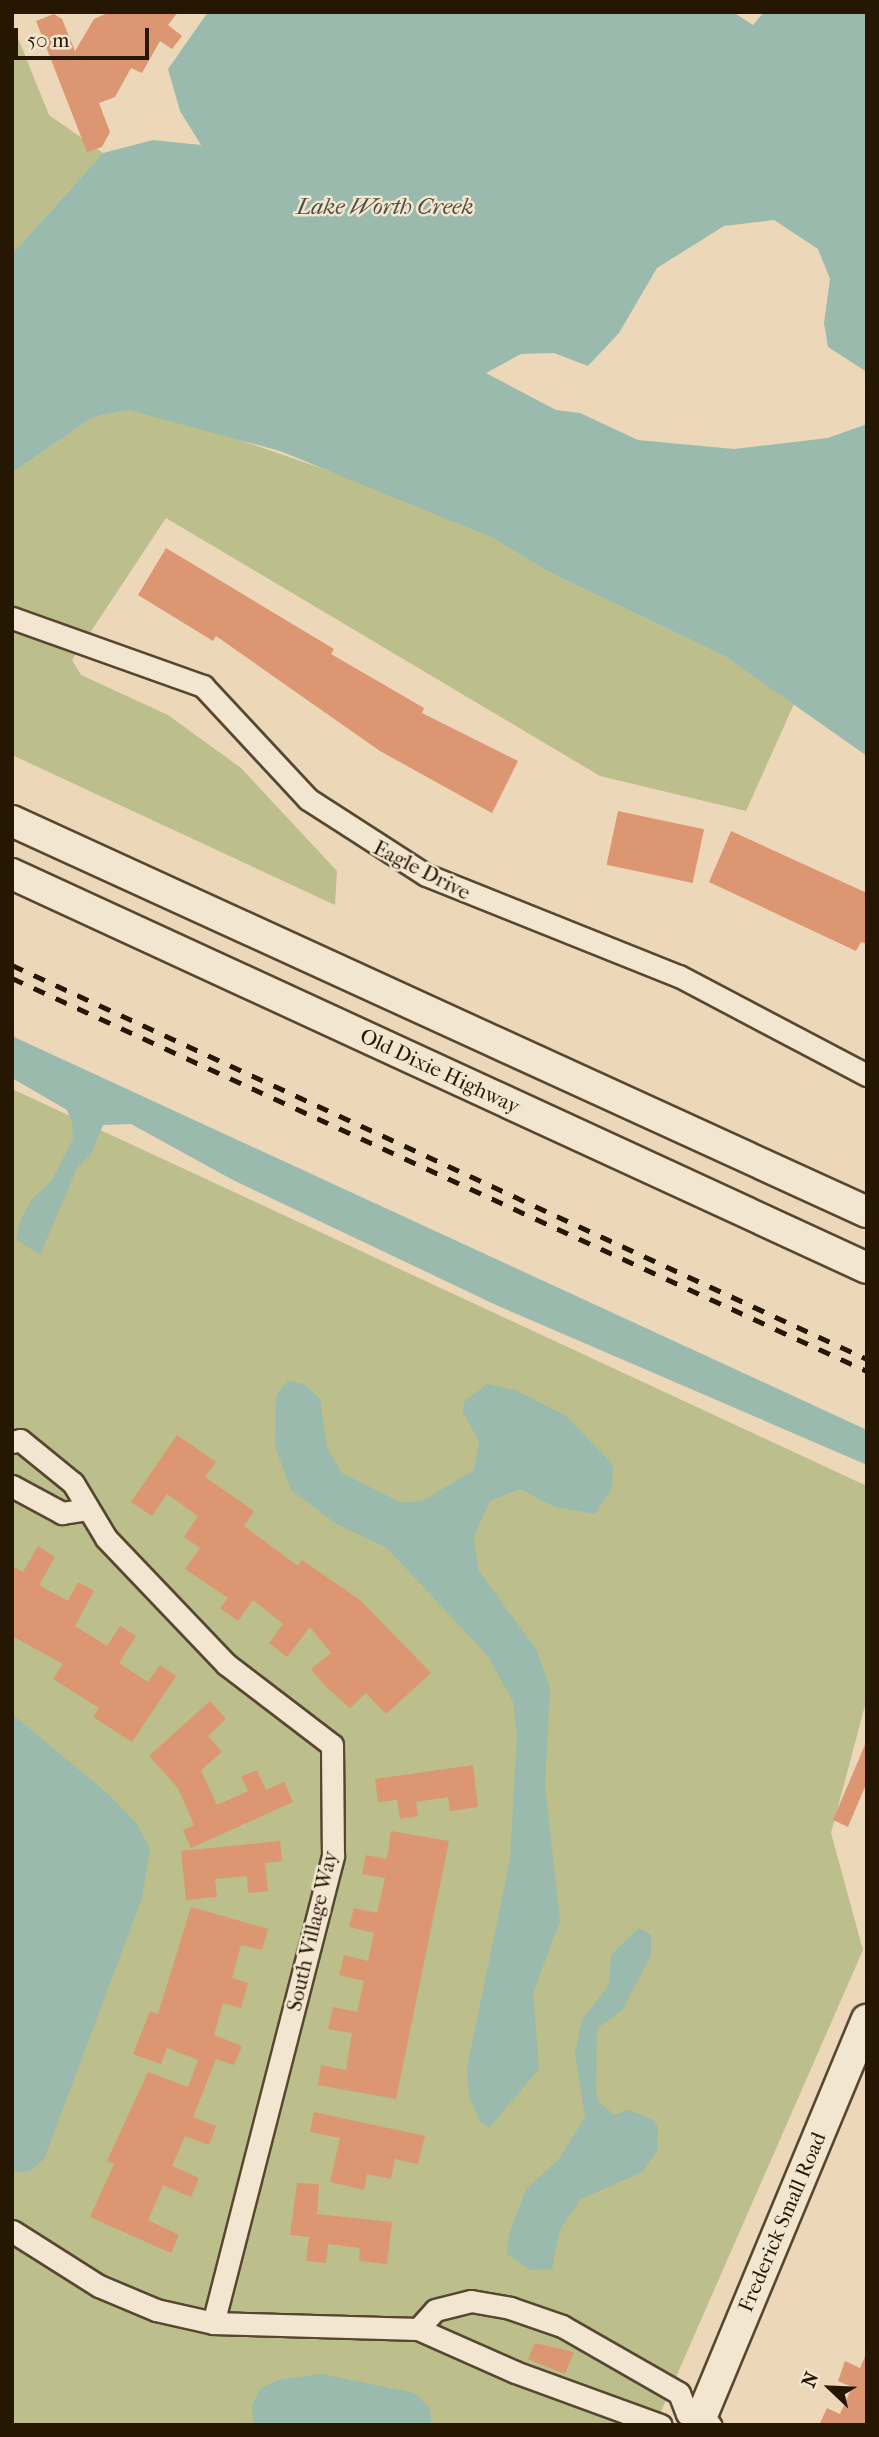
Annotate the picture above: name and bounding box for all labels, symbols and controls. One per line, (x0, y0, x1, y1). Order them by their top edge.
scale bar (18, 14, 152, 58)
text: 50 m (27, 28, 70, 52)
water label: Lake Worth Creek (297, 193, 473, 221)
street label: Eagle Drive (369, 835, 475, 905)
street label: Old Dixie Highway (356, 1023, 524, 1119)
street label: South Village Way (281, 1848, 343, 2014)
street label: Frederick Small Road (733, 2128, 831, 2316)
north arrow (795, 2353, 865, 2423)
text: N (798, 2369, 824, 2391)

